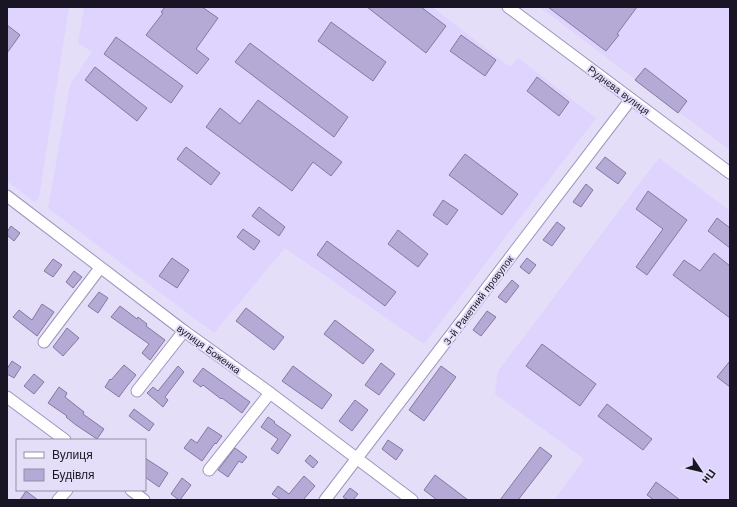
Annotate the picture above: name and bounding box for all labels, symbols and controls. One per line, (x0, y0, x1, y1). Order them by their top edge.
street label: Руднєва вулиця (586, 64, 652, 117)
street label: 3-й Ракетний провулок (441, 253, 516, 347)
street label: вулиця Боженка (175, 323, 243, 376)
legend (16, 439, 146, 491)
text: Вулиця (52, 448, 93, 462)
north arrow (681, 451, 721, 491)
text: Пн (699, 467, 718, 486)
text: Будівля (52, 468, 94, 482)

